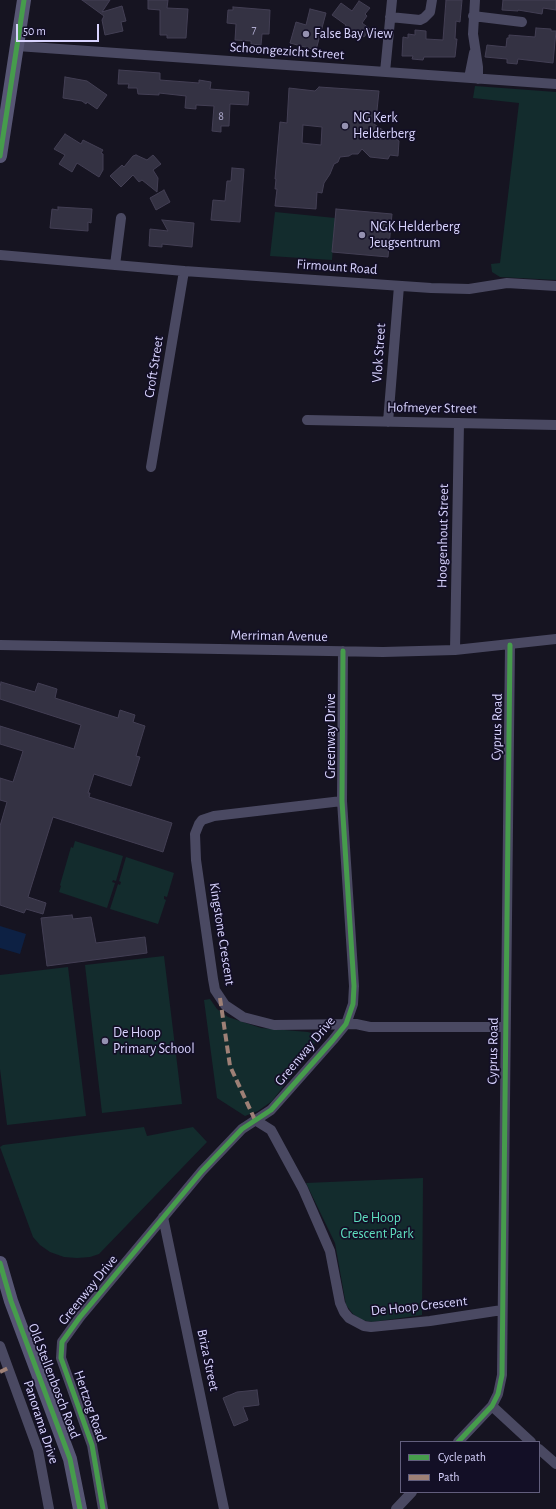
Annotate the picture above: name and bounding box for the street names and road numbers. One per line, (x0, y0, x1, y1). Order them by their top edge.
street label: Schoongezicht Street (229, 39, 345, 63)
street label: Firmount Road (296, 256, 378, 278)
street label: Vlok Street (369, 323, 389, 383)
street label: Croft Street (141, 335, 167, 399)
street label: Hofmeyer Street (387, 399, 477, 417)
street label: Hoogenhout Street (434, 484, 452, 588)
street label: Merriman Avenue (230, 627, 328, 645)
street label: Greenway Drive (323, 693, 339, 779)
street label: Cyprus Road (488, 693, 506, 761)
street label: Kingstone Crescent (206, 881, 238, 987)
street label: Greenway Drive (271, 1013, 339, 1089)
street label: Cyprus Road (484, 1017, 502, 1085)
street label: Greenway Drive (55, 1252, 121, 1328)
street label: De Hoop Crescent (370, 1293, 468, 1319)
street label: Old Stellenbosch Road (24, 1321, 84, 1441)
street label: Briza Street (193, 1328, 223, 1392)
street label: Hertzog Road (70, 1368, 110, 1444)
street label: Panorama Drive (20, 1378, 62, 1466)

